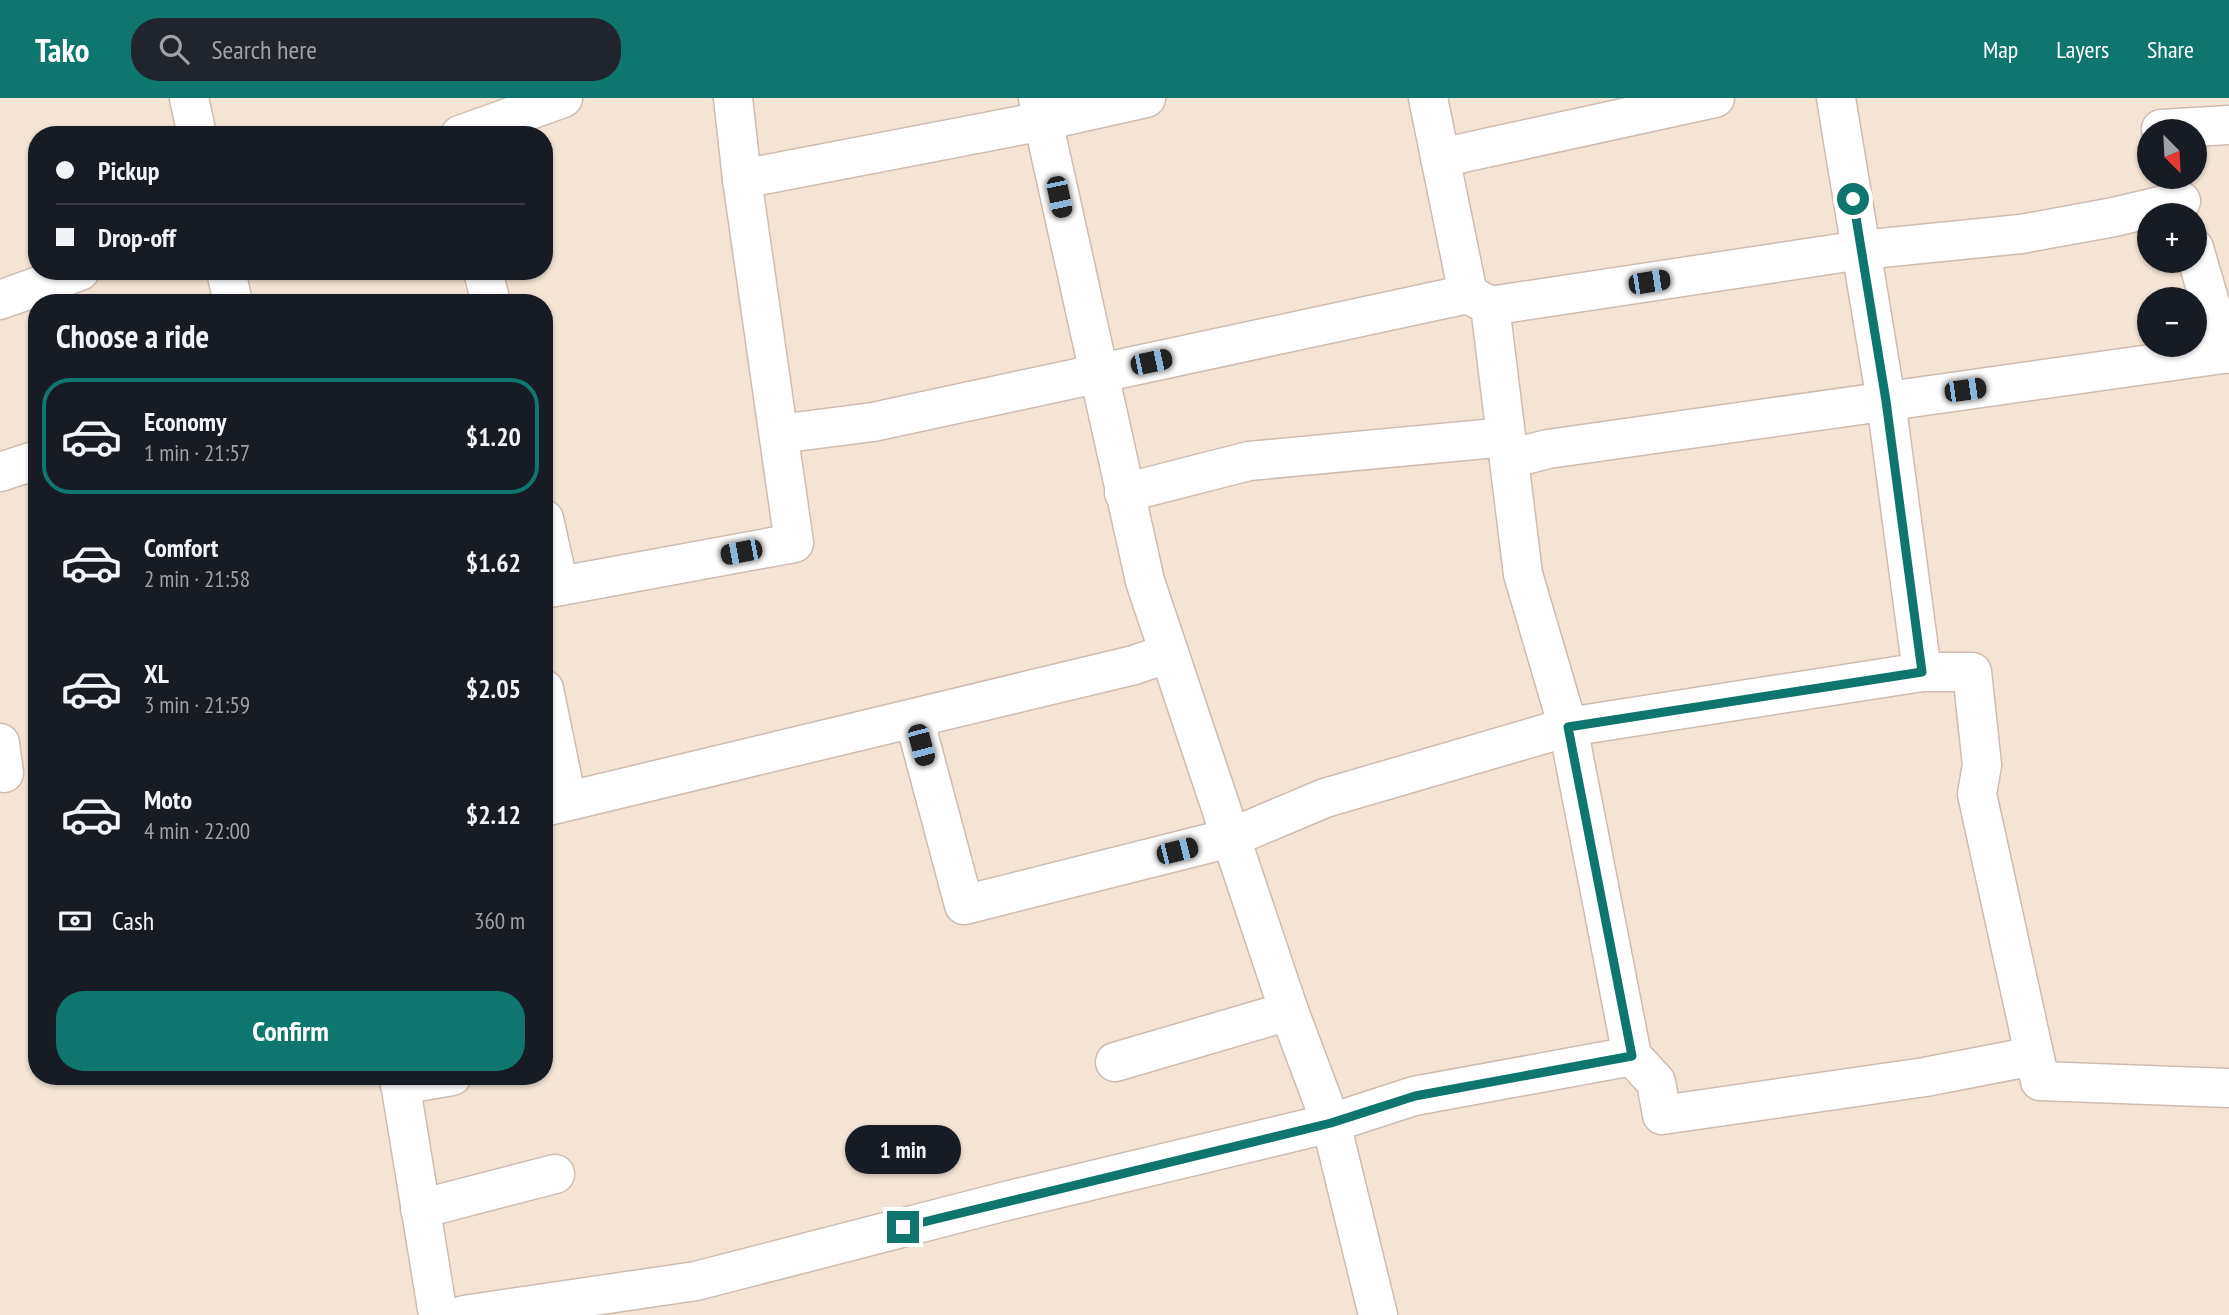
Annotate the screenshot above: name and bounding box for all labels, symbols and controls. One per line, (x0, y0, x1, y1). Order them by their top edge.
search box (131, 18, 621, 81)
text: Tako (35, 28, 89, 71)
icon: search (155, 30, 193, 68)
text: Search here (211, 33, 317, 66)
text: Map (1983, 34, 2018, 65)
text: Layers (2056, 34, 2109, 65)
text: Share (2147, 34, 2194, 65)
north arrow (2137, 119, 2207, 189)
map controls (2137, 119, 2207, 357)
text: Pickup (98, 154, 159, 187)
car (1045, 174, 1074, 220)
route start (1837, 183, 1869, 215)
button: + (2137, 203, 2207, 273)
text: Drop-off (98, 221, 176, 254)
car (1627, 268, 1672, 296)
button: − (2137, 287, 2207, 357)
text: Choose a ride (56, 315, 209, 357)
car (1129, 347, 1174, 377)
car (1943, 377, 1988, 403)
icon: car (60, 405, 123, 468)
text: Economy (144, 405, 226, 438)
text: $1.20 (466, 420, 521, 453)
text: 1 min · 21:57 (144, 438, 250, 467)
icon: car (60, 531, 123, 594)
text: Comfort (144, 531, 218, 564)
car (719, 538, 764, 566)
text: $1.62 (466, 546, 521, 579)
text: 2 min · 21:58 (144, 564, 250, 593)
icon: car (60, 657, 123, 720)
text: XL (144, 657, 169, 690)
text: $2.05 (466, 672, 521, 705)
text: 3 min · 21:59 (144, 690, 250, 719)
car (906, 722, 937, 768)
icon: car (60, 783, 123, 846)
text: Moto (144, 783, 192, 816)
text: $2.12 (466, 798, 521, 831)
text: 4 min · 22:00 (144, 816, 250, 845)
car (1155, 836, 1200, 866)
icon: cash (56, 902, 94, 940)
text: Cash (112, 904, 154, 937)
text: 360 m (474, 906, 525, 935)
button: Confirm (56, 991, 525, 1071)
callout: 1 min (845, 1126, 961, 1174)
text: 1 min (880, 1135, 926, 1164)
route end (887, 1211, 919, 1243)

